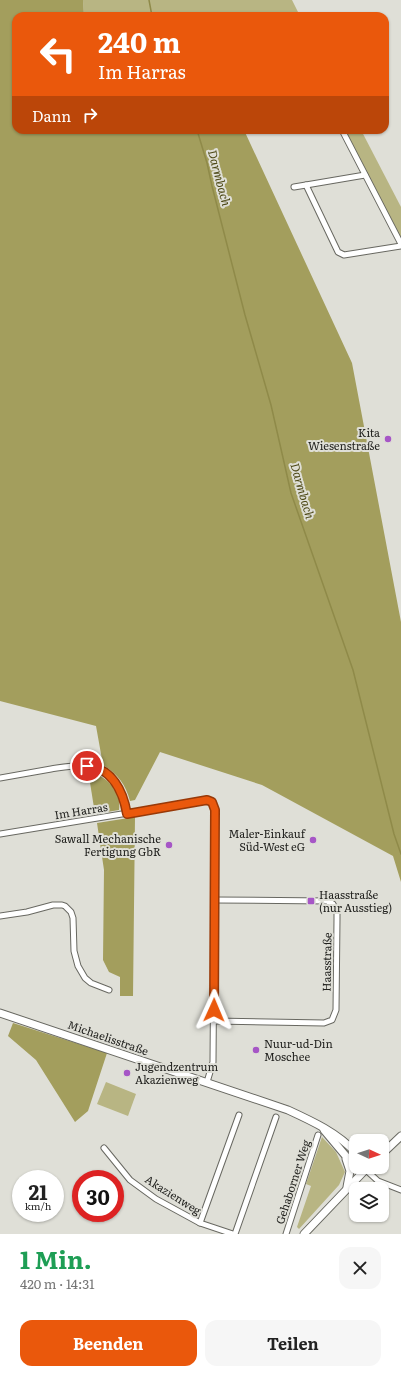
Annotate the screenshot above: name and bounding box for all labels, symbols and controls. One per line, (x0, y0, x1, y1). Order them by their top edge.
text: 240 m (98, 20, 181, 62)
icon: left (32, 28, 84, 80)
text: Im Harras (98, 58, 186, 85)
text: Dann (32, 104, 71, 127)
icon: right (79, 104, 101, 126)
water label: Darmbach (204, 148, 236, 208)
place label: Kita Wiesenstraße (308, 424, 380, 453)
marker: Kita Wiesenstraße (383, 434, 393, 444)
water label: Darmbach (286, 461, 320, 521)
pin (70, 749, 104, 783)
icon: arrive (76, 755, 98, 777)
street label: Im Harras (53, 798, 109, 822)
place label: Maler-Einkauf Süd-West eG (228, 825, 306, 854)
place label: Sawall Mechanische Fertigung GbR (55, 830, 161, 859)
marker: Maler-Einkauf Süd-West eG (308, 835, 318, 845)
marker: Sawall Mechanische Fertigung GbR (164, 840, 174, 850)
place label: Haasstraße (nur Ausstieg) (319, 886, 392, 915)
marker: Haasstraße (nur Ausstieg) (306, 896, 316, 906)
street label: Haasstraße (317, 932, 335, 992)
position arrow (193, 989, 235, 1031)
street label: Michaelisstraße (66, 1016, 151, 1058)
place label: Nuur-ud-Din Moschee (264, 1035, 333, 1064)
marker: Nuur-ud-Din Moschee (251, 1045, 261, 1055)
place label: Jugendzentrum Akazienweg (135, 1058, 219, 1087)
marker: Jugendzentrum Akazienweg (122, 1068, 132, 1078)
north arrow (349, 1134, 389, 1174)
map controls (349, 1134, 389, 1222)
street label: Gehaborner Weg (271, 1137, 314, 1226)
speed limit sign: 30 (72, 1170, 124, 1222)
street label: Akazienweg (142, 1171, 205, 1218)
text: 21 (28, 1176, 48, 1206)
button: layers (349, 1182, 389, 1222)
text: km/h (25, 1198, 51, 1213)
text: 1 Min. (20, 1241, 92, 1276)
button: close (339, 1247, 381, 1289)
text: 420 m · 14:31 (20, 1274, 94, 1293)
button: Beenden (20, 1320, 197, 1366)
button: Teilen (205, 1320, 381, 1366)

